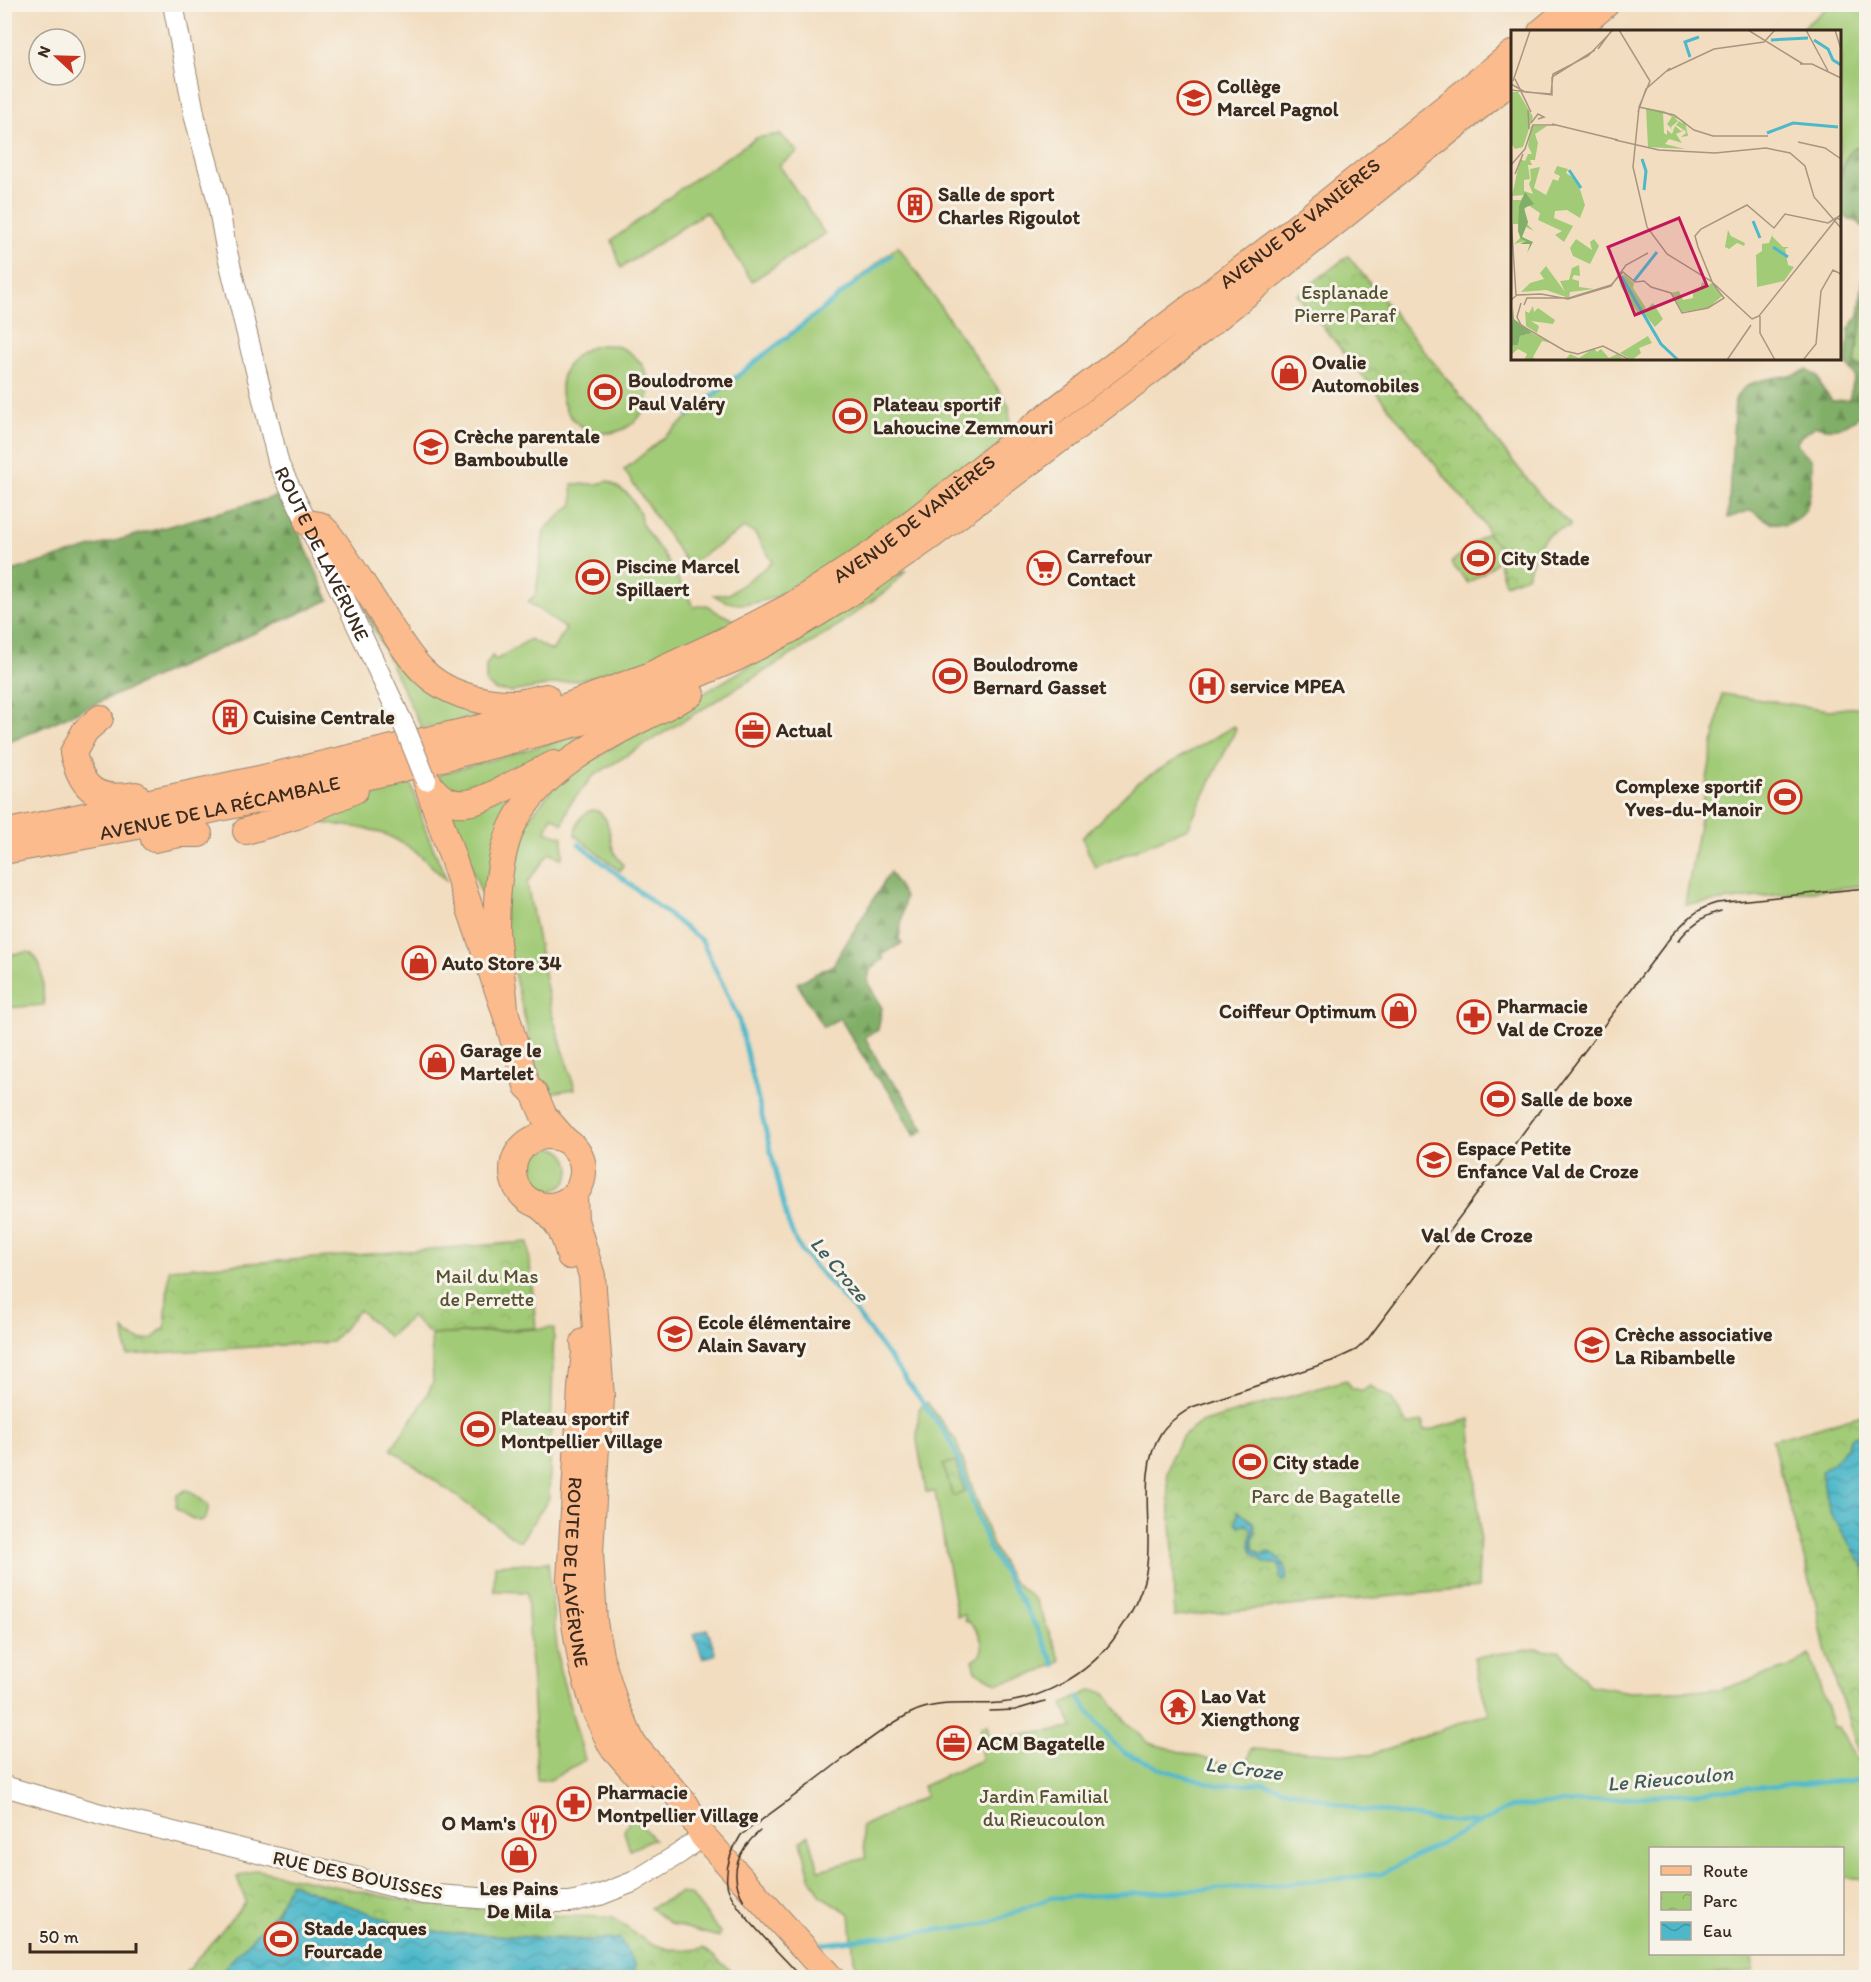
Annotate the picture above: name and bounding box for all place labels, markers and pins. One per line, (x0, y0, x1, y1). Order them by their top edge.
place label: Collège Marcel Pagnol (1217, 74, 1339, 122)
school or university icon: Collège Marcel Pagnol (1176, 80, 1212, 116)
place label: Salle de sport Charles Rigoulot (938, 182, 1080, 230)
building icon: Salle de sport Charles Rigoulot (897, 187, 933, 223)
place label: Ovalie Automobiles (1311, 350, 1419, 397)
shop icon: Ovalie Automobiles (1271, 355, 1307, 391)
place label: Boulodrome Paul Valéry (628, 368, 734, 416)
sports icon: Boulodrome Paul Valéry (587, 374, 623, 410)
place label: Plateau sportif Lahoucine Zemmouri (873, 392, 1053, 439)
sports icon: Plateau sportif Lahoucine Zemmouri (832, 398, 868, 434)
place label: Crèche parentale Bamboubulle (454, 424, 600, 471)
school or university icon: Crèche parentale Bamboubulle (413, 429, 449, 465)
sports icon: City Stade (1460, 540, 1496, 576)
place label: Carrefour Contact (1067, 544, 1153, 591)
place label: City Stade (1501, 546, 1590, 571)
supermarket icon: Carrefour Contact (1026, 550, 1062, 586)
place label: Piscine Marcel Spillaert (616, 554, 740, 602)
sports icon: Piscine Marcel Spillaert (575, 559, 611, 595)
place label: Boulodrome Bernard Gasset (973, 652, 1107, 699)
sports icon: Boulodrome Bernard Gasset (932, 658, 968, 694)
hospital icon: service MPEA (1189, 668, 1225, 704)
place label: service MPEA (1230, 674, 1345, 698)
building icon: Cuisine Centrale (212, 699, 248, 735)
place label: Cuisine Centrale (253, 705, 395, 729)
office icon: Actual (735, 712, 771, 748)
place label: Actual (775, 718, 833, 742)
place label: Complexe sportif Yves-du-Manoir (1615, 774, 1762, 821)
sports icon: Complexe sportif Yves-du-Manoir (1767, 779, 1803, 815)
shop icon: Auto Store 34 (401, 945, 437, 981)
place label: Auto Store 34 (441, 951, 562, 975)
shop icon: Coiffeur Optimum (1381, 993, 1417, 1029)
place label: Pharmacie Val de Croze (1497, 994, 1603, 1041)
place label: Coiffeur Optimum (1219, 999, 1377, 1024)
pharmacy icon: Pharmacie Val de Croze (1456, 999, 1492, 1035)
place label: Garage le Martelet (460, 1038, 542, 1085)
shop icon: Garage le Martelet (419, 1044, 455, 1080)
sports icon: Salle de boxe (1480, 1081, 1516, 1117)
place label: Salle de boxe (1521, 1087, 1633, 1111)
place label: Espace Petite Enfance Val de Croze (1457, 1136, 1639, 1183)
school or university icon: Espace Petite Enfance Val de Croze (1416, 1142, 1452, 1178)
place label: Ecole élémentaire Alain Savary (697, 1310, 851, 1358)
school or university icon: Ecole élémentaire Alain Savary (657, 1316, 693, 1352)
place label: Crèche associative La Ribambelle (1615, 1322, 1773, 1369)
school or university icon: Crèche associative La Ribambelle (1574, 1327, 1610, 1363)
place label: Plateau sportif Montpellier Village (501, 1406, 663, 1454)
sports icon: Plateau sportif Montpellier Village (460, 1411, 496, 1447)
sports icon: City stade (1232, 1444, 1268, 1480)
place label: City stade (1273, 1450, 1359, 1475)
place label: Lao Vat Xiengthong (1201, 1684, 1300, 1732)
temple icon: Lao Vat Xiengthong (1160, 1689, 1196, 1725)
office icon: ACM Bagatelle (936, 1725, 972, 1761)
place label: ACM Bagatelle (976, 1731, 1105, 1756)
place label: Pharmacie Montpellier Village (597, 1780, 759, 1828)
pharmacy icon: Pharmacie Montpellier Village (556, 1786, 592, 1822)
restaurant icon: O Mam's (521, 1805, 557, 1841)
place label: O Mam's (441, 1811, 516, 1835)
shop icon: Les Pains De Mila (501, 1837, 537, 1873)
place label: Les Pains De Mila (479, 1876, 559, 1923)
place label: Stade Jacques Fourcade (304, 1916, 427, 1963)
sports icon: Stade Jacques Fourcade (263, 1921, 299, 1957)

